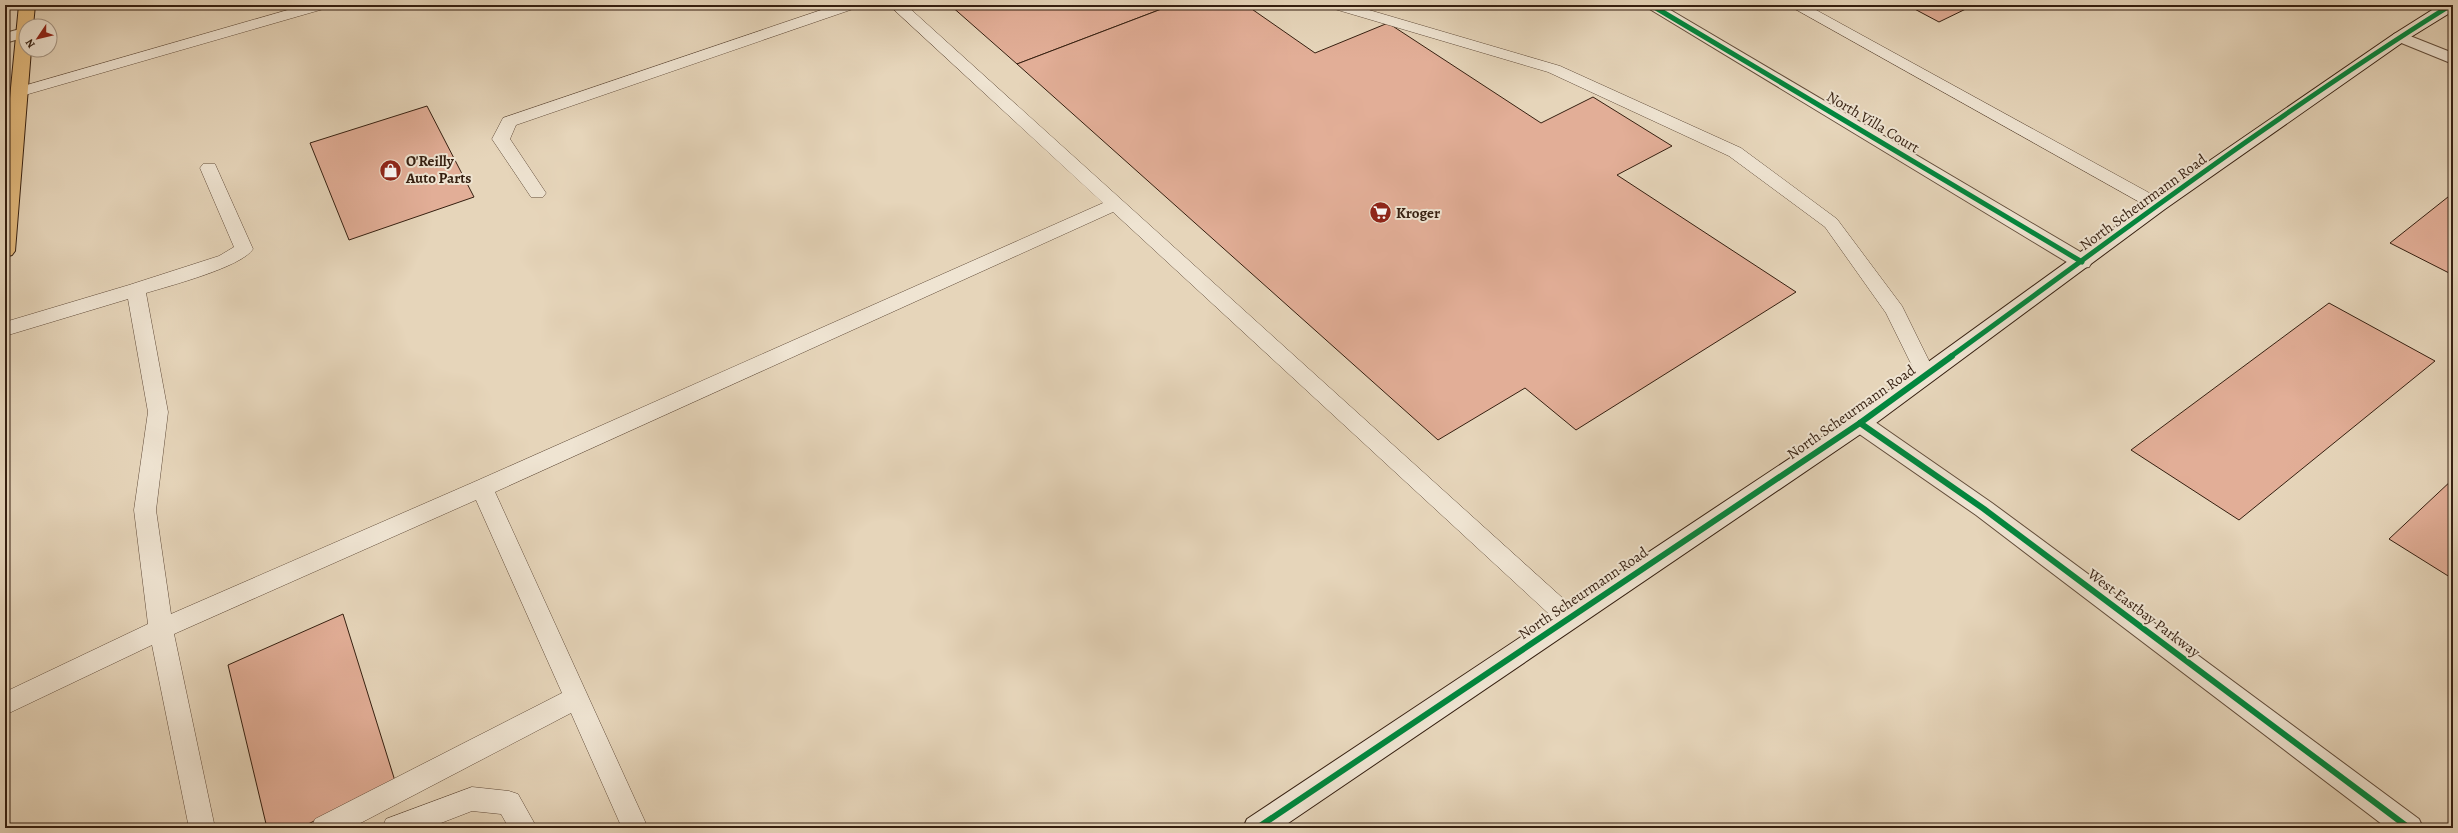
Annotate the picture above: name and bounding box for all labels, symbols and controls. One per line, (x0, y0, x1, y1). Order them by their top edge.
north arrow (18, 18, 58, 58)
text: N (22, 36, 39, 51)
street label: North Villa Court (1823, 86, 1923, 158)
street label: North Scheurmann Road (2075, 149, 2211, 255)
place label: O'Reilly Auto Parts (405, 151, 471, 188)
shop icon: O'Reilly Auto Parts (378, 157, 404, 183)
supermarket icon: Kroger (1368, 200, 1394, 226)
place label: Kroger (1396, 203, 1440, 223)
street label: North Scheurmann Road (1783, 360, 1920, 464)
street label: North Scheurmann Road (1514, 542, 1653, 644)
street label: West Eastbay Parkway (2083, 564, 2205, 662)

